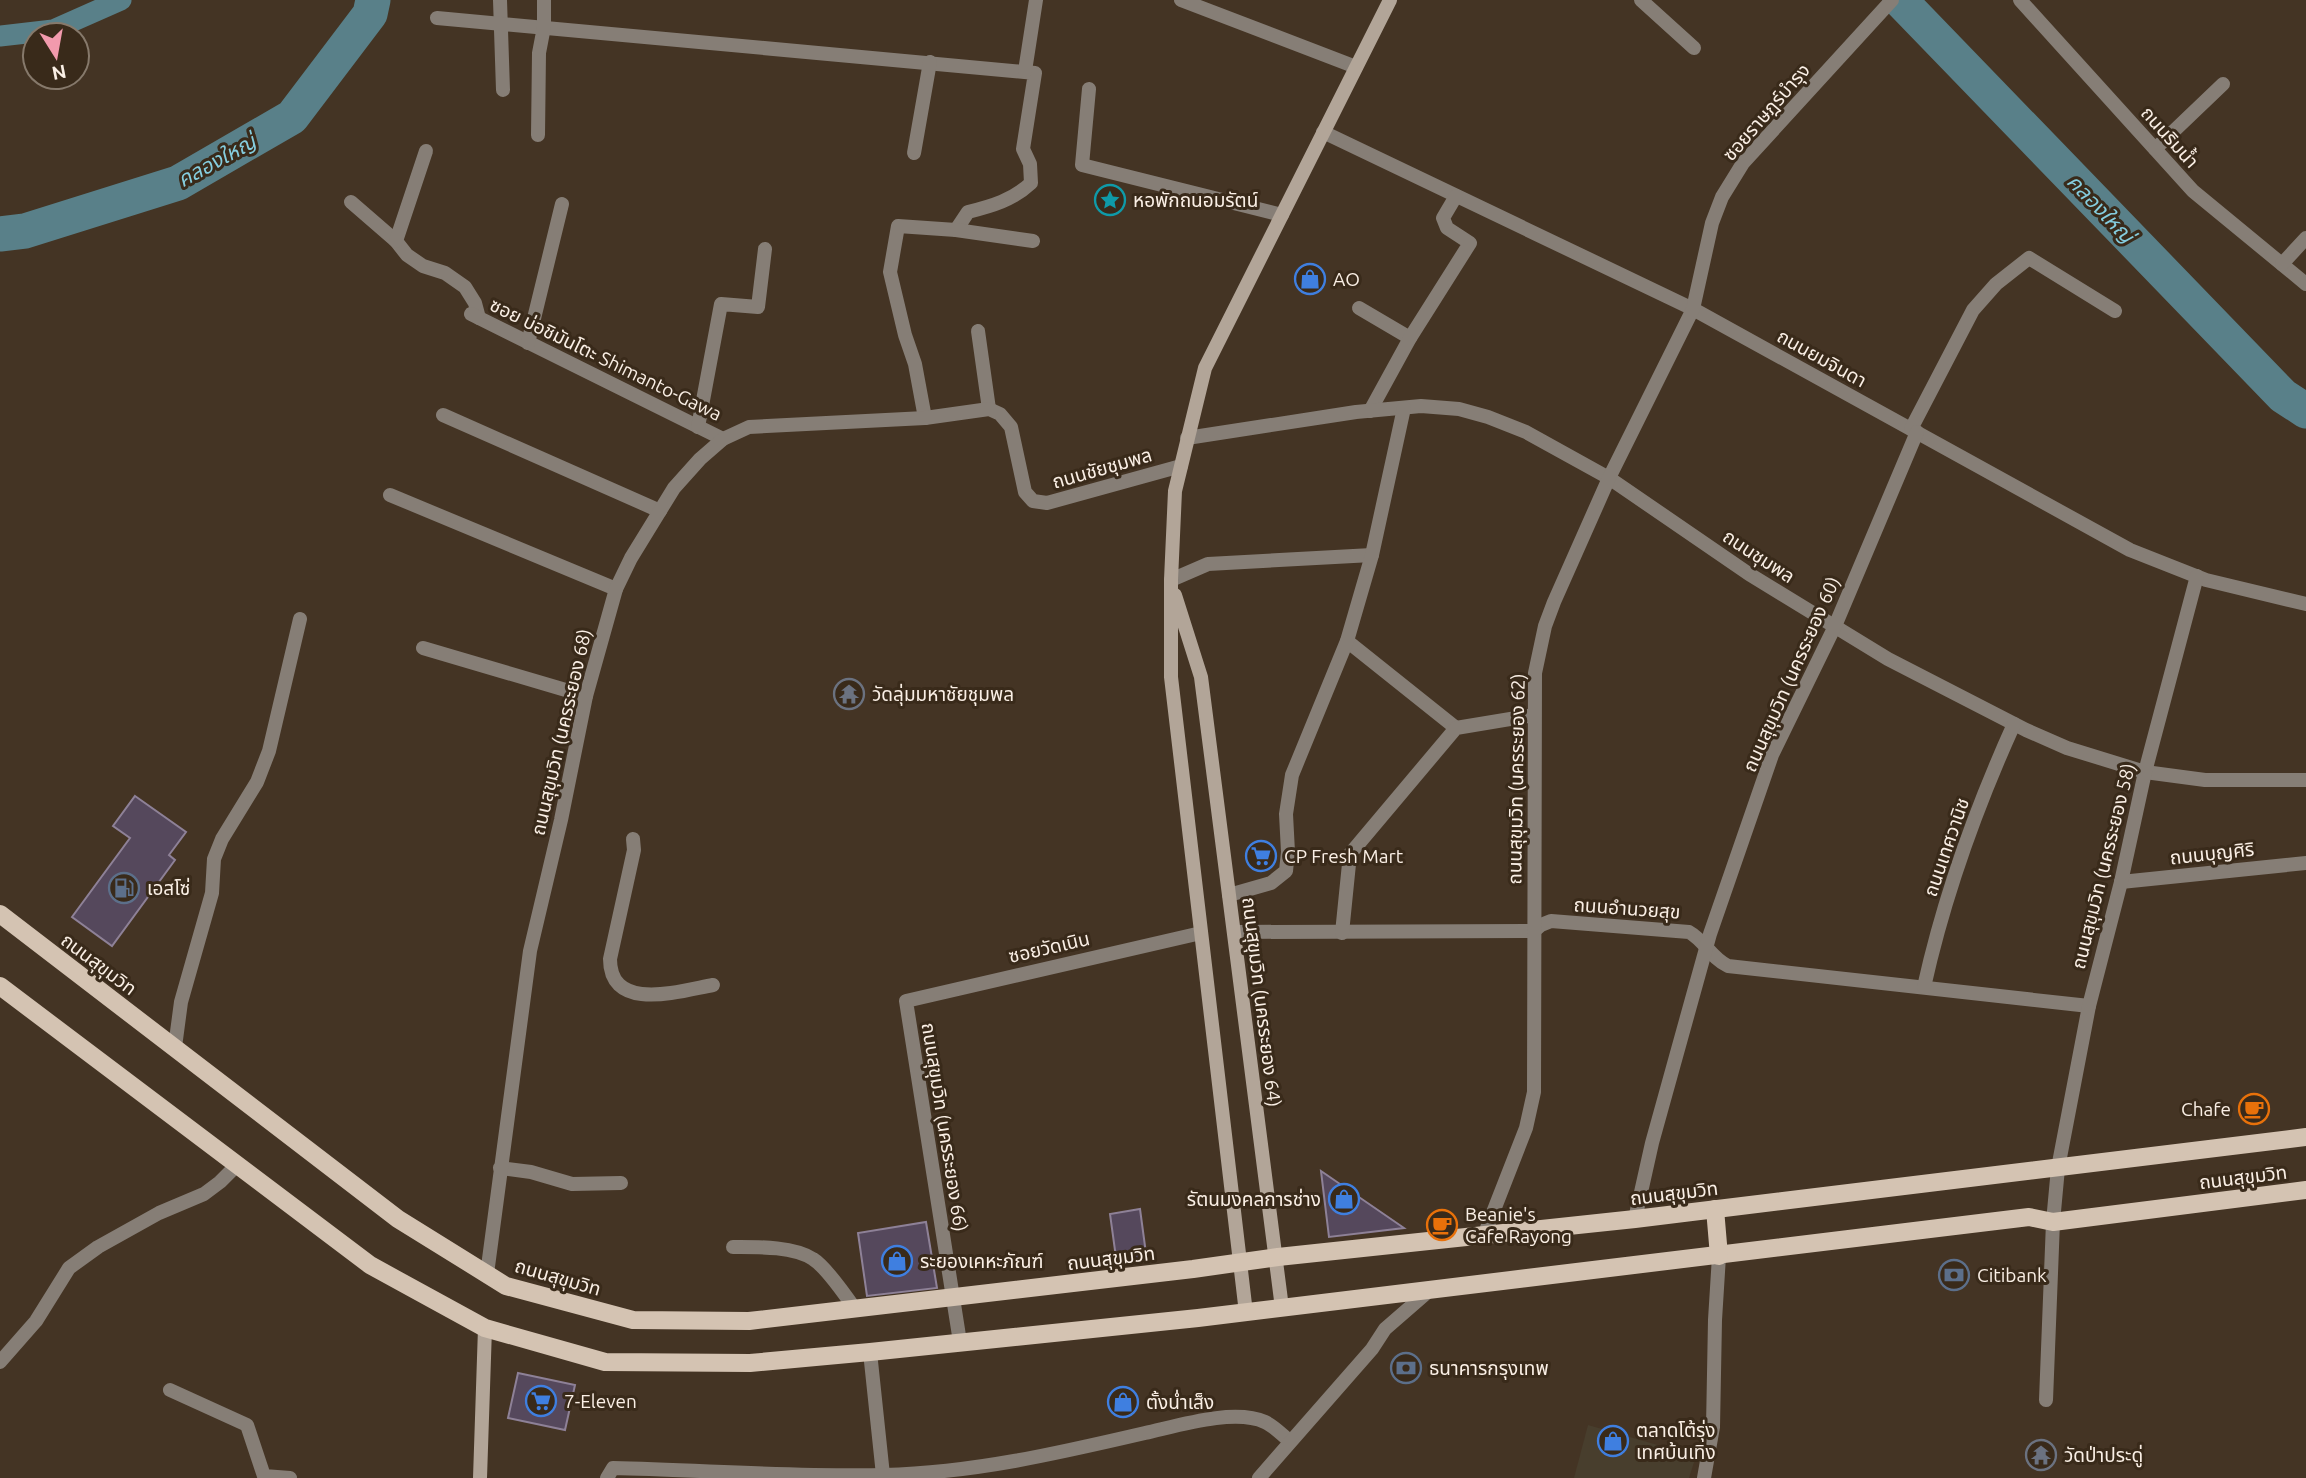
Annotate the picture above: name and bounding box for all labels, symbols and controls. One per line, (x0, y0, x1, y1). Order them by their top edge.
north arrow (21, 21, 91, 91)
street label: ซอยราษฎร์บำรุง (1718, 59, 1815, 166)
text: N (50, 61, 68, 85)
street label: ถนนริมน้ำ (2137, 100, 2205, 172)
water label: คลองใหญ่ (173, 127, 262, 191)
water label: คลองใหญ่ (2063, 169, 2141, 249)
place icon: หอพักถนอมรัตน์ (1093, 183, 1127, 217)
place label: หอพักถนอมรัตน์ (1133, 189, 1258, 211)
shop icon: AO (1293, 262, 1327, 296)
place label: AO (1333, 268, 1360, 290)
street label: ซอย บ่อชิมันโตะ Shimanto-Gawa (487, 293, 725, 425)
street label: ถนนยมจินดา (1773, 324, 1871, 392)
street label: ถนนชัยชุมพล (1050, 443, 1155, 494)
street label: ถนนชุมพล (1719, 525, 1799, 588)
street label: ถนนสุขุมวิท (นครระยอง 60) (1738, 573, 1845, 775)
street label: ถนนสุขุมวิท (นครระยอง 68) (527, 627, 596, 838)
street label: ถนนสุขุมวิท (นครระยอง 62) (1503, 673, 1530, 885)
temple icon: วัดลุ่มมหาชัยชุมพล (832, 677, 866, 711)
place label: วัดลุ่มมหาชัยชุมพล (872, 683, 1014, 706)
street label: ถนนสุขุมวิท (นครระยอง 58) (2067, 761, 2140, 971)
street label: ถนนเทศวานิช (1919, 795, 1973, 899)
street label: ถนนบุญศิริ (2169, 838, 2255, 869)
supermarket icon: CP Fresh Mart (1244, 839, 1278, 873)
place label: CP Fresh Mart (1284, 845, 1404, 867)
fuel station icon: เอสโซ่ (107, 871, 141, 905)
place label: เอสโซ่ (147, 877, 190, 899)
street label: ถนนอำนวยสุข (1573, 893, 1681, 924)
street label: ถนนสุขุมวิท (นครระยอง 64) (1237, 896, 1286, 1108)
street label: ซอยวัดเนิน (1006, 927, 1092, 967)
street label: ถนนสุขุมวิท (56, 929, 141, 1000)
street label: ถนนสุขุมวิท (นครระยอง 66) (917, 1021, 972, 1233)
cafe icon: Chafe (2237, 1092, 2271, 1126)
place label: Chafe (2181, 1098, 2231, 1120)
street label: ถนนสุขุมวิท (2198, 1161, 2288, 1194)
street label: ถนนสุขุมวิท (1629, 1177, 1719, 1210)
shop icon: รัตนมงคลการช่าง (1327, 1182, 1361, 1216)
place label: รัตนมงคลการช่าง (1187, 1188, 1321, 1210)
place label: Beanie's Cafe Rayong (1465, 1203, 1572, 1247)
cafe icon: Beanie's Cafe Rayong (1425, 1208, 1459, 1242)
street label: ถนนสุขุมวิท (1066, 1242, 1156, 1275)
shop icon: ระยองเคหะภัณฑ์ (880, 1244, 914, 1278)
place label: ระยองเคหะภัณฑ์ (920, 1250, 1043, 1272)
street label: ถนนสุขุมวิท (512, 1254, 604, 1301)
bank icon: Citibank (1937, 1258, 1971, 1292)
place label: Citibank (1977, 1264, 2047, 1286)
bank icon: ธนาคารกรุงเทพ (1389, 1351, 1423, 1385)
place label: ธนาคารกรุงเทพ (1429, 1357, 1549, 1380)
supermarket icon: 7-Eleven (524, 1384, 558, 1418)
shop icon: ตั้งน่ำเส็ง (1106, 1385, 1140, 1419)
place label: ตั้งน่ำเส็ง (1146, 1389, 1214, 1413)
place label: 7-Eleven (564, 1390, 637, 1412)
place label: ตลาดโต้รุ่ง เทศบ้นเทิง (1636, 1419, 1716, 1463)
shop icon: ตลาดโต้รุ่ง เทศบ้นเทิง (1596, 1424, 1630, 1458)
temple icon: วัดป่าประดู่ (2024, 1438, 2058, 1472)
place label: วัดป่าประดู่ (2064, 1444, 2143, 1468)

